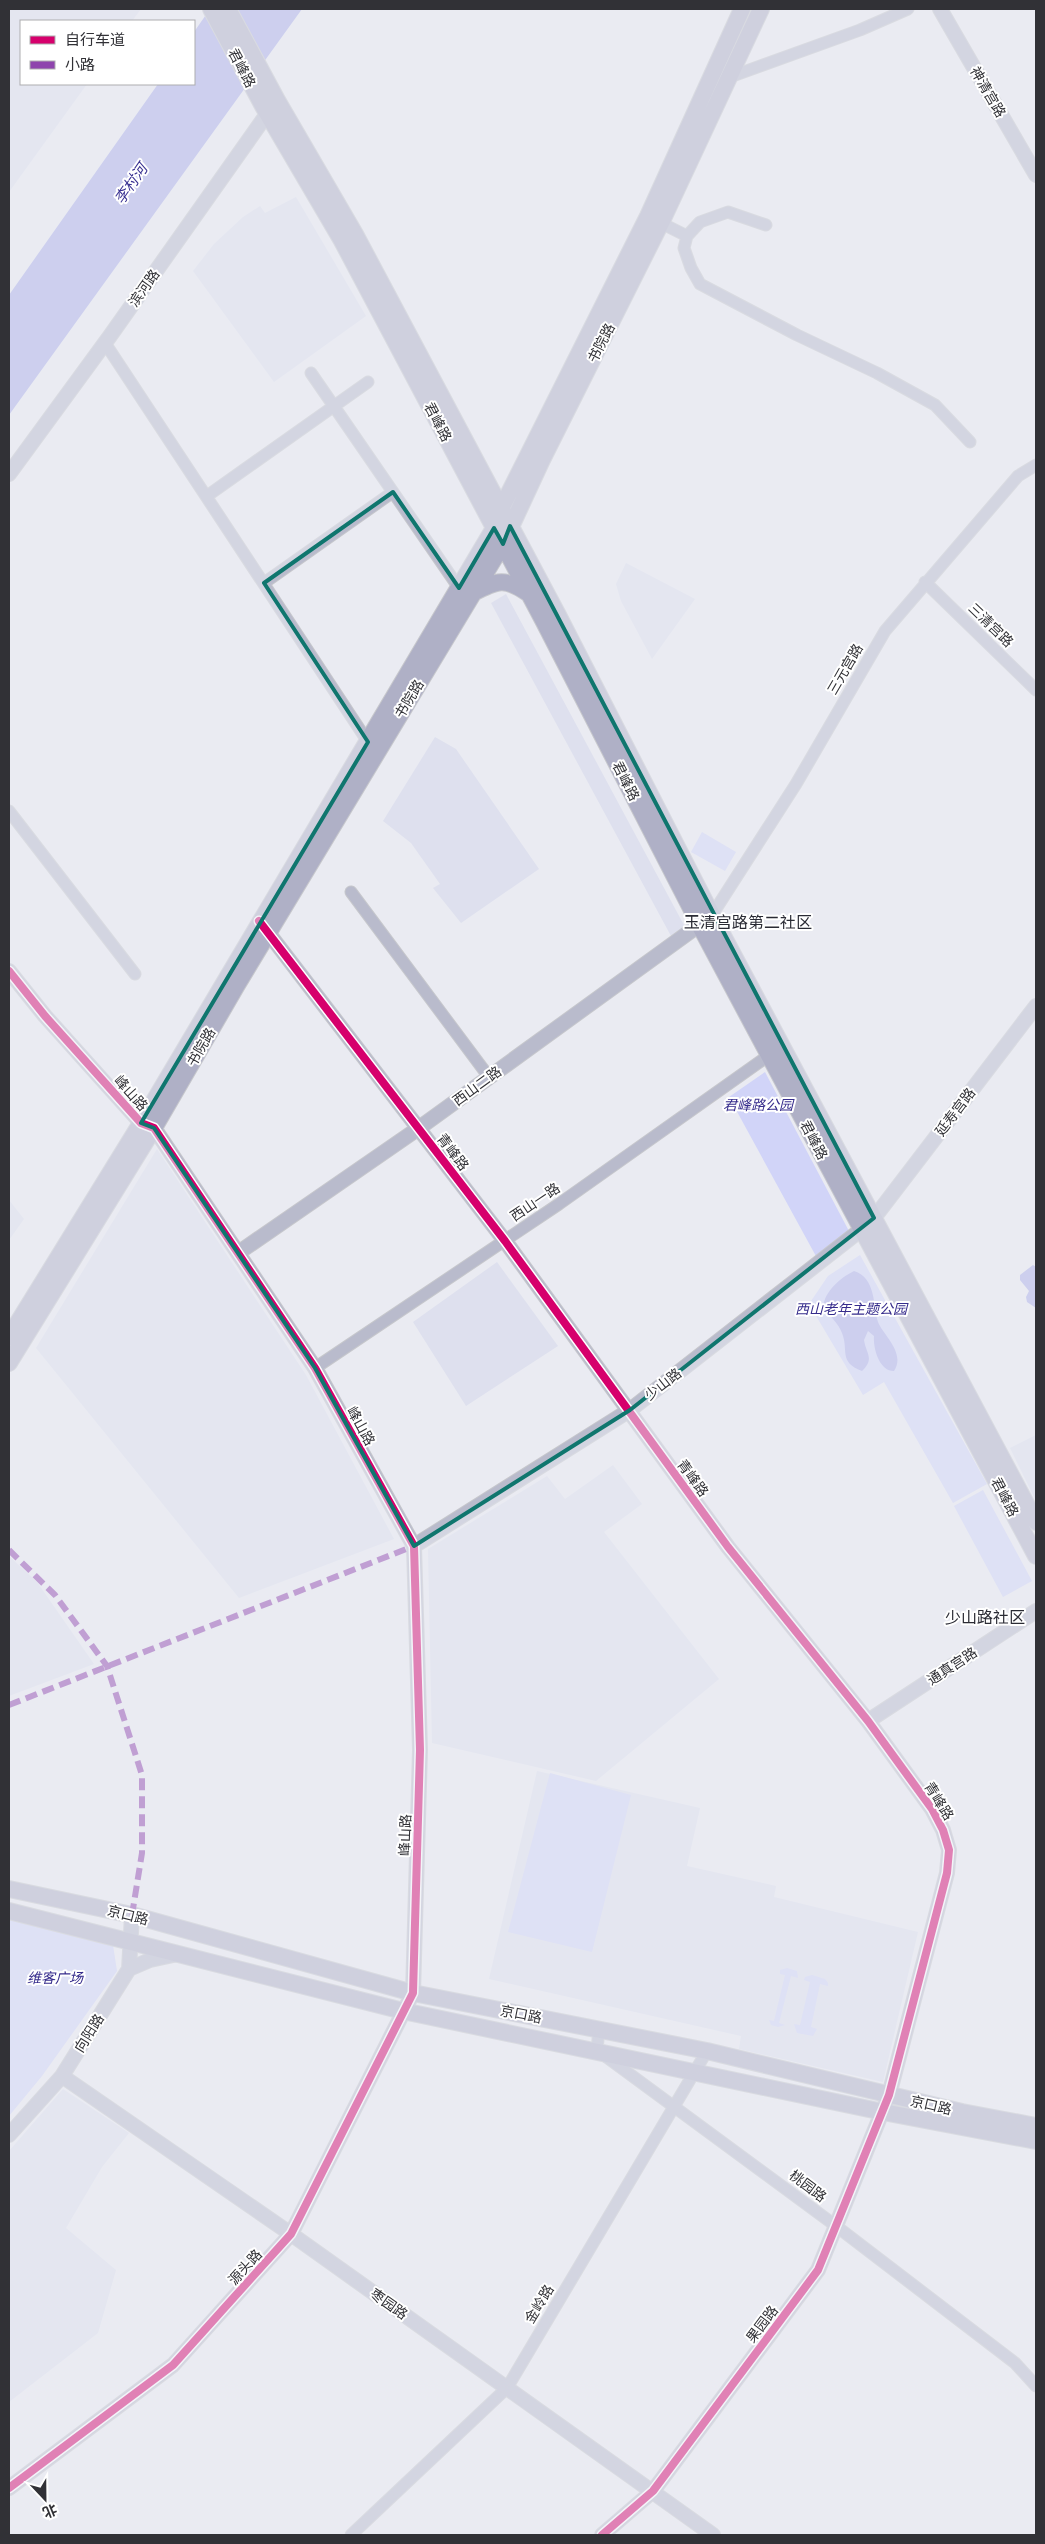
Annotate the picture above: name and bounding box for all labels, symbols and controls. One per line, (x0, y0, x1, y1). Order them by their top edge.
legend (20, 20, 195, 85)
text: 自行车道 (65, 30, 125, 49)
street label: 君峰路 (224, 45, 260, 91)
text: 小路 (65, 55, 95, 74)
street label: 神清宫路 (966, 63, 1010, 121)
water label: 李村河 (110, 157, 153, 208)
street label: 滨河路 (125, 266, 163, 310)
street label: 书院路 (583, 320, 619, 366)
street label: 君峰路 (420, 399, 456, 445)
street label: 三清宫路 (965, 599, 1017, 651)
street label: 三元宫路 (823, 640, 867, 698)
street label: 书院路 (390, 676, 428, 722)
street label: 君峰路 (608, 758, 644, 804)
district label: 玉清宫路第二社区 (684, 912, 812, 932)
street label: 书院路 (183, 1024, 219, 1070)
street label: 西山二路 (449, 1062, 505, 1110)
street label: 峰山路 (110, 1071, 152, 1115)
street label: 延寿宫路 (931, 1084, 979, 1140)
park label: 君峰路公园 (723, 1096, 795, 1114)
street label: 君峰路 (796, 1117, 832, 1163)
street label: 青峰路 (433, 1130, 473, 1174)
street label: 西山一路 (507, 1179, 563, 1225)
park label: 西山老年主题公园 (795, 1300, 909, 1318)
street label: 少山路 (641, 1364, 685, 1404)
street label: 峰山路 (343, 1403, 379, 1449)
street label: 青峰路 (673, 1456, 713, 1500)
street label: 君峰路 (987, 1474, 1023, 1520)
district label: 少山路社区 (945, 1607, 1025, 1627)
street label: 通真宫路 (924, 1643, 980, 1689)
street label: 青峰路 (920, 1778, 958, 1824)
street label: 峰山路 (395, 1814, 415, 1856)
street label: 京口路 (105, 1901, 151, 1929)
park label: 维客广场 (27, 1969, 84, 1987)
street label: 京口路 (499, 2001, 543, 2027)
street label: 向阳路 (70, 2010, 108, 2056)
street label: 京口路 (909, 2092, 953, 2118)
street label: 桃园路 (786, 2166, 830, 2206)
street label: 源头路 (224, 2245, 266, 2289)
street label: 金岭路 (520, 2281, 558, 2327)
street label: 枣园路 (367, 2285, 411, 2323)
street label: 果园路 (742, 2302, 782, 2346)
north arrow (20, 2474, 70, 2524)
text: 北 (40, 2500, 60, 2522)

